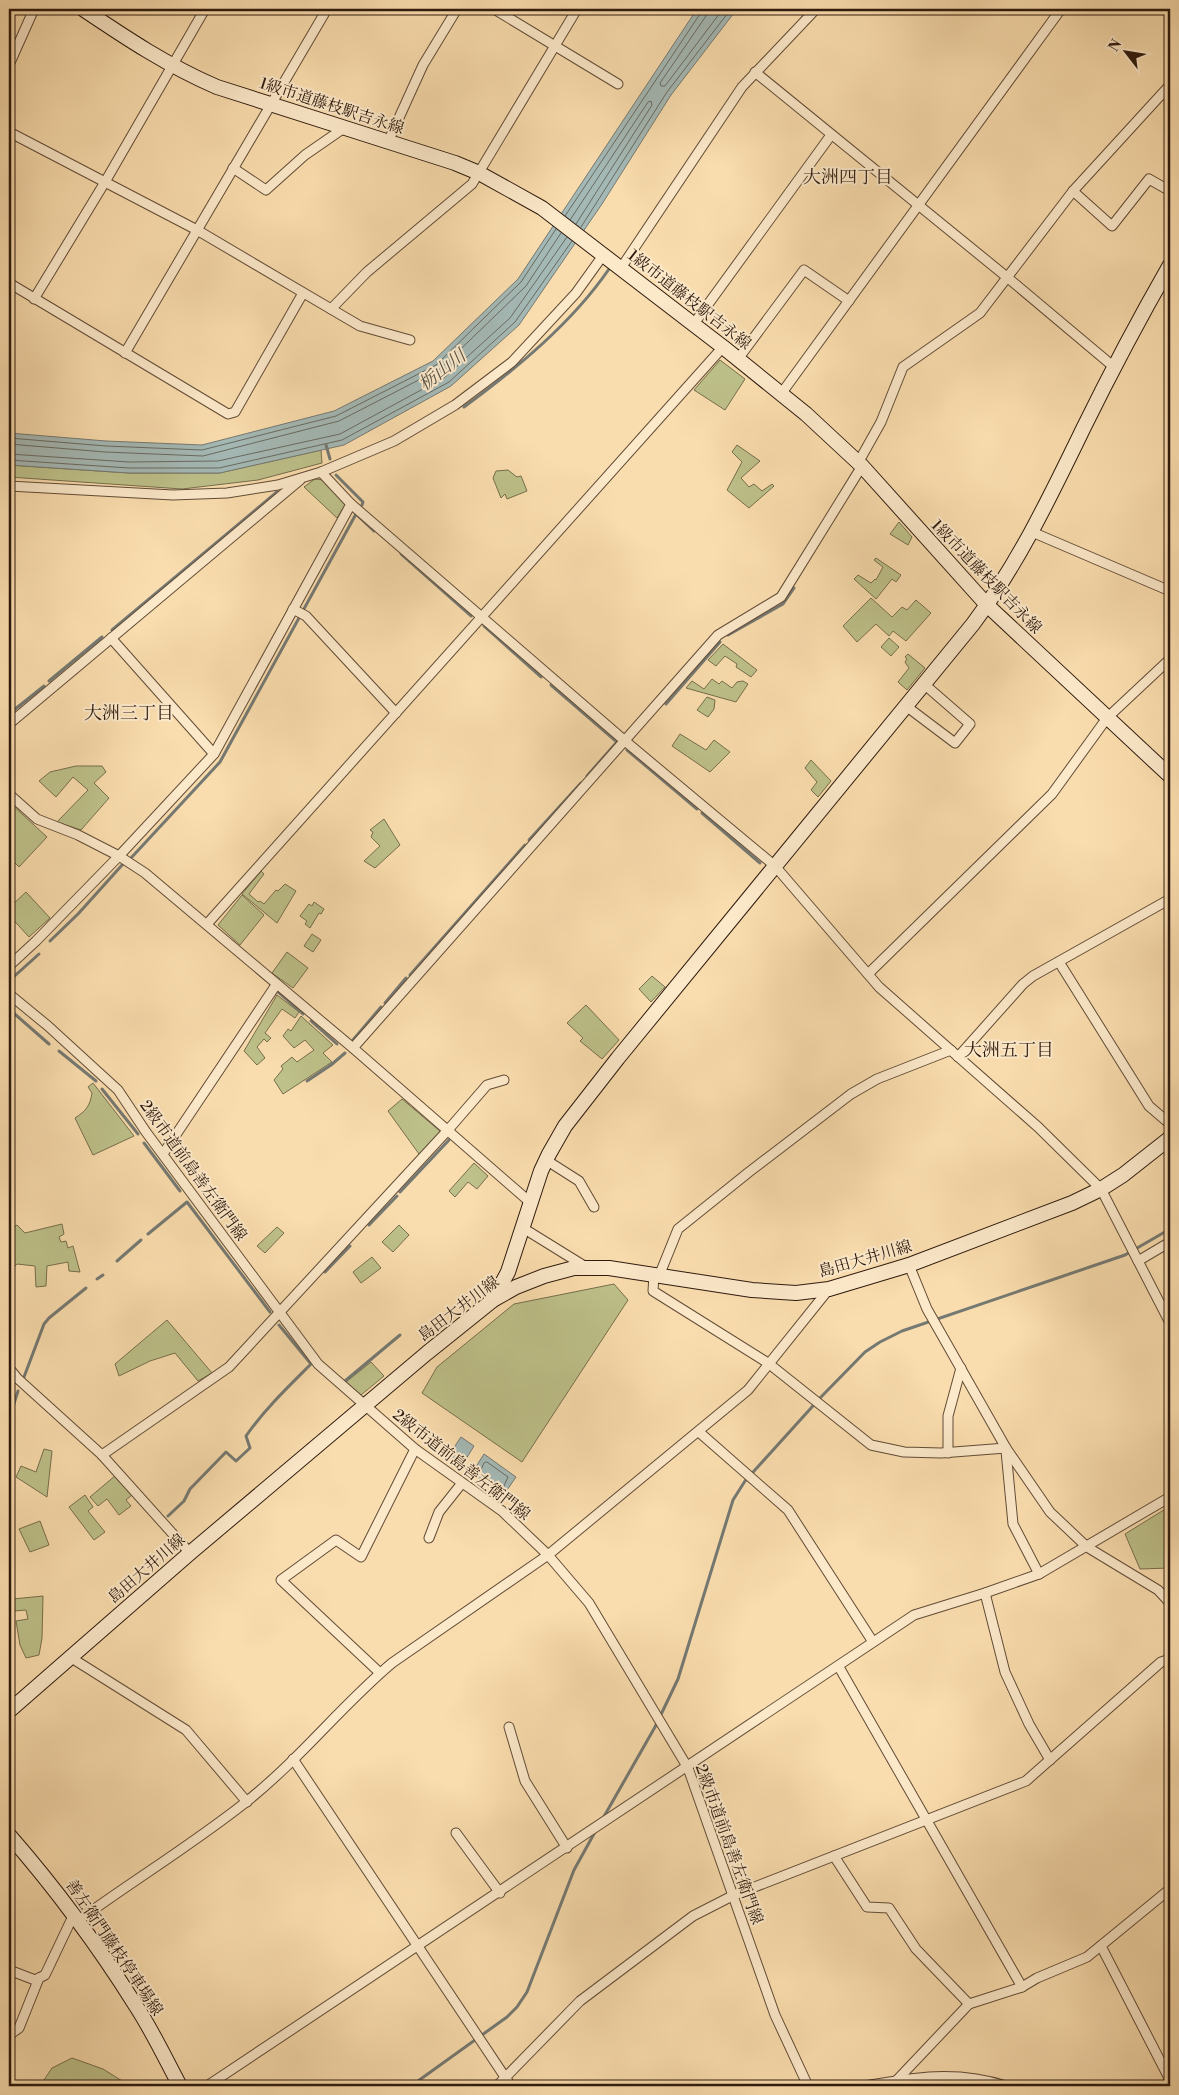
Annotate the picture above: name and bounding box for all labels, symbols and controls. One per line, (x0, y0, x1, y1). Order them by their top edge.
north arrow (1102, 28, 1152, 78)
text: N (1105, 36, 1126, 55)
street label: 1級市道藤枝駅吉永線 (257, 73, 407, 139)
district label: 大洲四丁目 (803, 166, 893, 189)
street label: 1級市道藤枝駅吉永線 (624, 245, 755, 354)
water label: 栃山川 (414, 343, 472, 396)
street label: 1級市道藤枝駅吉永線 (927, 515, 1046, 638)
district label: 大洲三丁目 (84, 702, 174, 725)
district label: 大洲五丁目 (964, 1039, 1054, 1062)
street label: 2級市道前島善左衛門線 (135, 1096, 251, 1245)
street label: 島田大井川線 (816, 1236, 914, 1282)
street label: 島田大井川線 (414, 1272, 503, 1346)
street label: 2級市道前島善左衛門線 (389, 1405, 534, 1525)
street label: 島田大井川線 (104, 1530, 189, 1608)
street label: 2級市道前島善左衛門線 (691, 1761, 767, 1927)
street label: 善左衛門藤枝停車場線 (61, 1876, 167, 2019)

